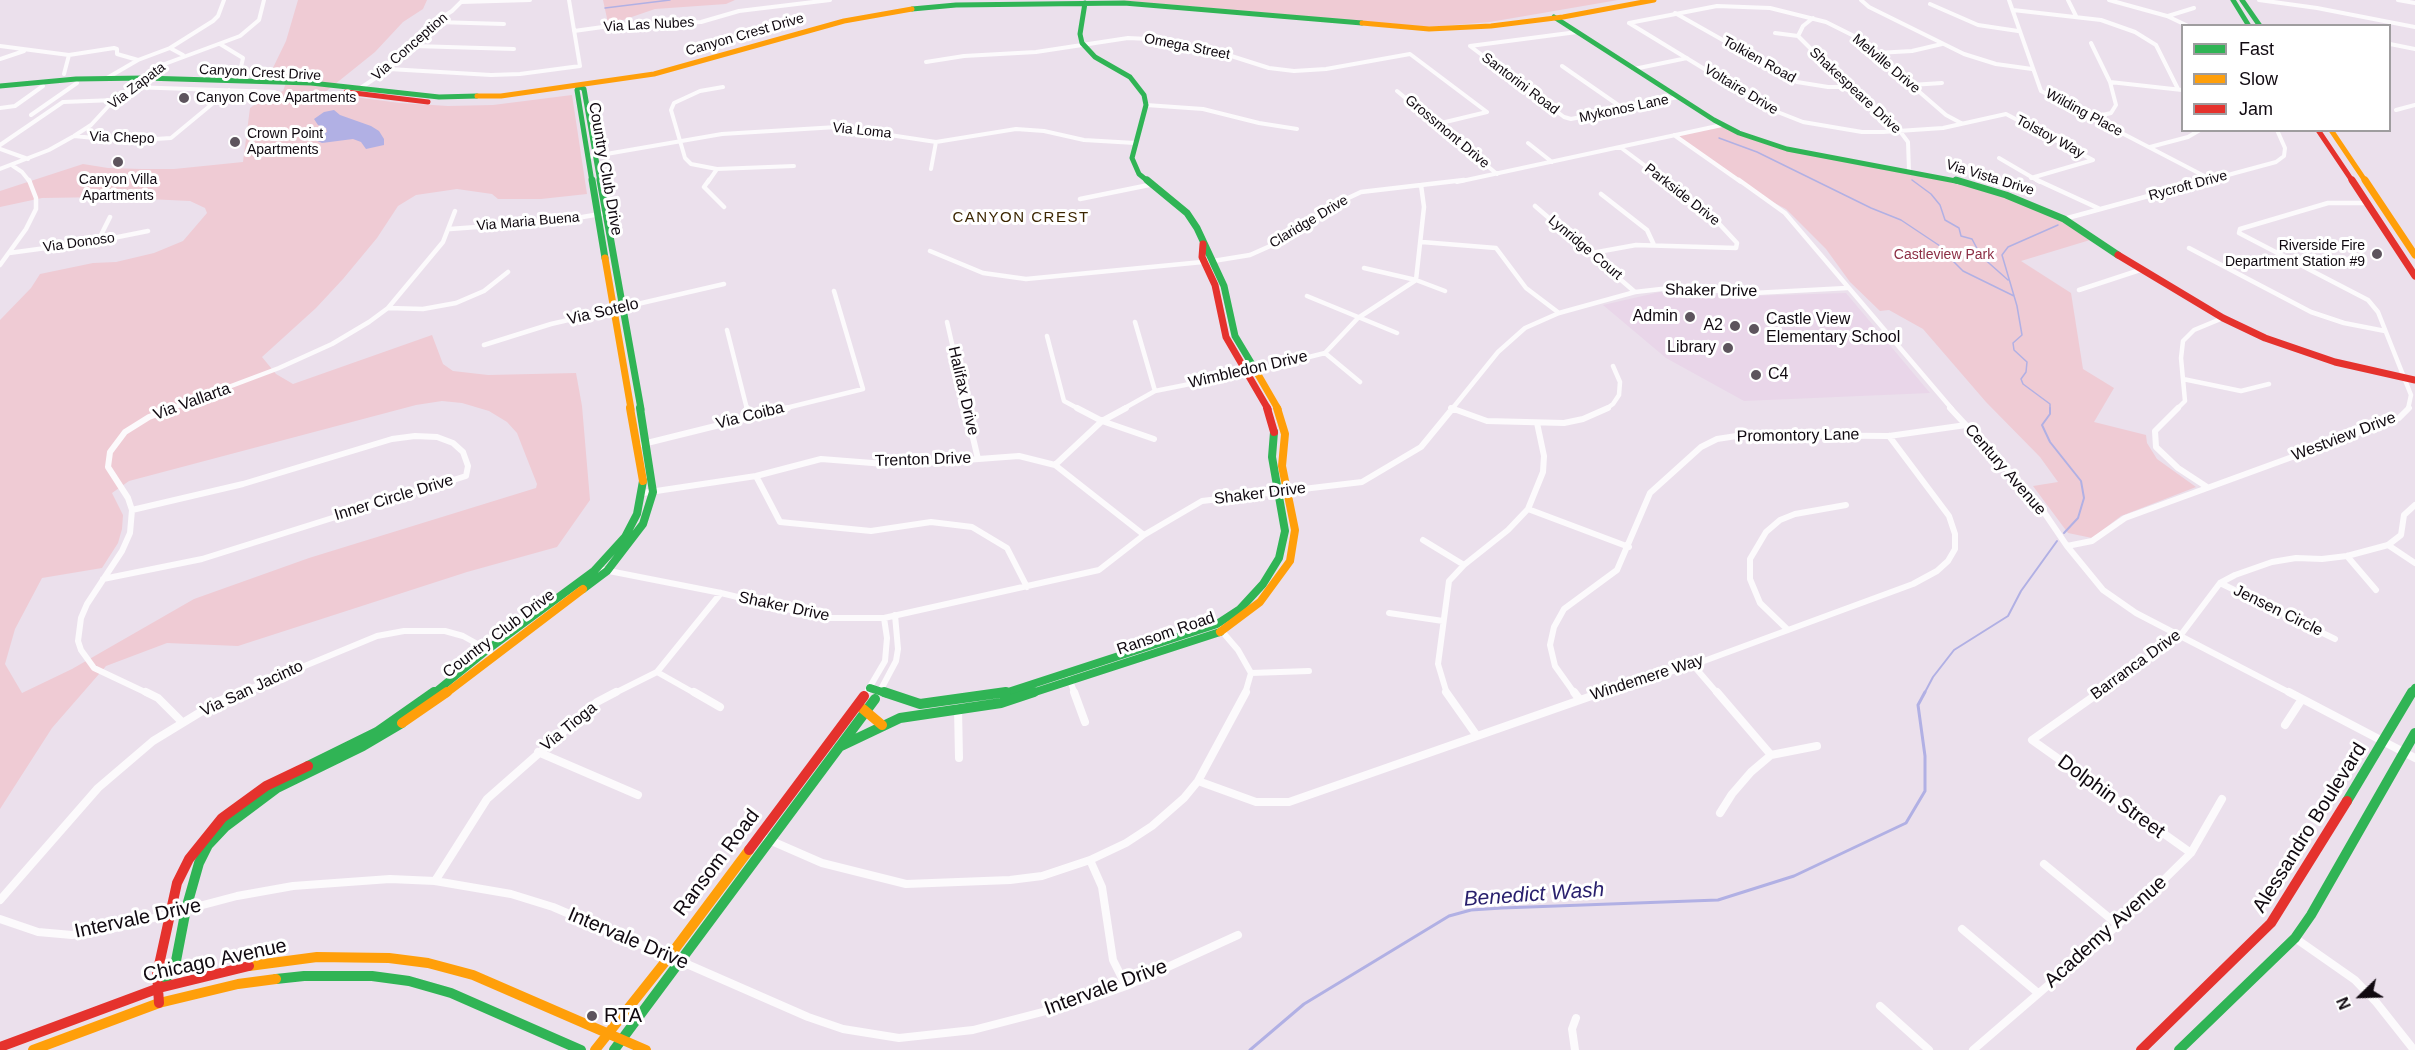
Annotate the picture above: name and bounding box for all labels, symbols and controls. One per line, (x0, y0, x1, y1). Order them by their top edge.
street label: Via Conception (369, 10, 451, 84)
street label: Canyon Crest Drive (684, 10, 806, 60)
street label: Via Las Nubes (603, 14, 695, 36)
legend (2181, 24, 2391, 132)
street label: Omega Street (1143, 30, 1231, 64)
street label: Melville Drive (1849, 31, 1923, 97)
street label: Tolkien Road (1720, 33, 1798, 87)
text: Fast (2239, 39, 2274, 59)
street label: Shakespeare Drive (1806, 44, 1904, 138)
street label: Santorini Road (1478, 49, 1562, 119)
street label: Via Zapata (105, 59, 169, 113)
street label: Canyon Crest Drive (199, 61, 321, 85)
street label: Voltaire Drive (1701, 61, 1781, 119)
text: Slow (2239, 69, 2278, 89)
street label: Wilding Place (2043, 86, 2125, 140)
place label: Canyon Cove Apartments (196, 90, 356, 106)
marker: Canyon Cove Apartments (177, 91, 191, 105)
street label: Mykonos Lane (1578, 91, 1670, 127)
street label: Grossmont Drive (1401, 92, 1493, 172)
text: Jam (2239, 99, 2273, 119)
street label: Country Club Drive (584, 101, 626, 237)
street label: Tolstoy Way (2013, 112, 2087, 162)
street label: Via Loma (832, 120, 892, 142)
place label: Crown Point Apartments (247, 126, 323, 158)
street label: Via Chepo (89, 128, 155, 148)
marker: Crown Point Apartments (228, 135, 242, 149)
marker: Canyon Villa Apartments (111, 155, 125, 169)
street label: Via Vista Drive (1944, 157, 2036, 199)
street label: Parkside Drive (1641, 160, 1723, 230)
street label: Rycroft Drive (2147, 167, 2229, 205)
place label: Canyon Villa Apartments (79, 172, 157, 204)
street label: Claridge Drive (1267, 192, 1351, 252)
street label: Via Maria Buena (476, 209, 580, 235)
district label: CANYON CREST (952, 209, 1090, 227)
street label: Lynridge Court (1545, 212, 1625, 284)
street label: Via Donoso (42, 230, 116, 256)
place label: Riverside Fire Department Station #9 (2225, 238, 2365, 270)
park label: Castleview Park (1894, 247, 1994, 263)
marker: Riverside Fire Department Station #9 (2370, 247, 2384, 261)
street label: Shaker Drive (1665, 281, 1757, 301)
street label: Via Sotelo (565, 294, 641, 330)
place label: Admin (1633, 307, 1678, 327)
marker: Admin (1683, 310, 1697, 324)
place label: Castle View Elementary School (1766, 310, 1900, 348)
place label: A2 (1703, 316, 1723, 336)
marker: A2 (1728, 319, 1742, 333)
marker: Castle View Elementary School (1747, 322, 1761, 336)
place label: Library (1667, 338, 1716, 358)
marker: Library (1721, 341, 1735, 355)
street label: Halifax Drive (943, 345, 983, 437)
street label: Wimbledon Drive (1186, 347, 1310, 393)
place label: C4 (1768, 365, 1788, 385)
marker: C4 (1749, 368, 1763, 382)
street label: Via Vallarta (151, 379, 233, 425)
street label: Via Coiba (714, 398, 786, 434)
street label: Westview Drive (2289, 408, 2399, 466)
street label: Century Avenue (1960, 421, 2050, 519)
street label: Promontory Lane (1736, 425, 1860, 447)
street label: Trenton Drive (875, 449, 971, 471)
street label: Inner Circle Drive (332, 471, 456, 525)
street label: Shaker Drive (1213, 479, 1307, 509)
street label: Jensen Circle (2230, 581, 2326, 641)
street label: Country Club Drive (439, 586, 559, 682)
street label: Shaker Drive (737, 588, 831, 626)
street label: Ransom Road (1115, 608, 1217, 660)
street label: Barranca Drive (2087, 626, 2185, 704)
street label: Windemere Way (1588, 651, 1706, 705)
street label: Via San Jacinto (198, 657, 306, 721)
street label: Via Tioga (537, 699, 601, 755)
street label: Alessandro Boulevard (2248, 739, 2372, 917)
street label: Dolphin Street (2053, 750, 2169, 844)
street label: Ransom Road (669, 805, 765, 921)
street label: Academy Avenue (2040, 871, 2172, 993)
water label: Benedict Wash (1463, 878, 1605, 912)
street label: Intervale Drive (72, 894, 204, 944)
street label: Intervale Drive (564, 903, 692, 975)
street label: Chicago Avenue (141, 934, 289, 988)
street label: Intervale Drive (1041, 955, 1171, 1021)
north arrow (2331, 966, 2391, 1026)
text: N (2334, 995, 2354, 1012)
place label: RTA (604, 1004, 642, 1028)
marker: RTA (585, 1009, 599, 1023)

